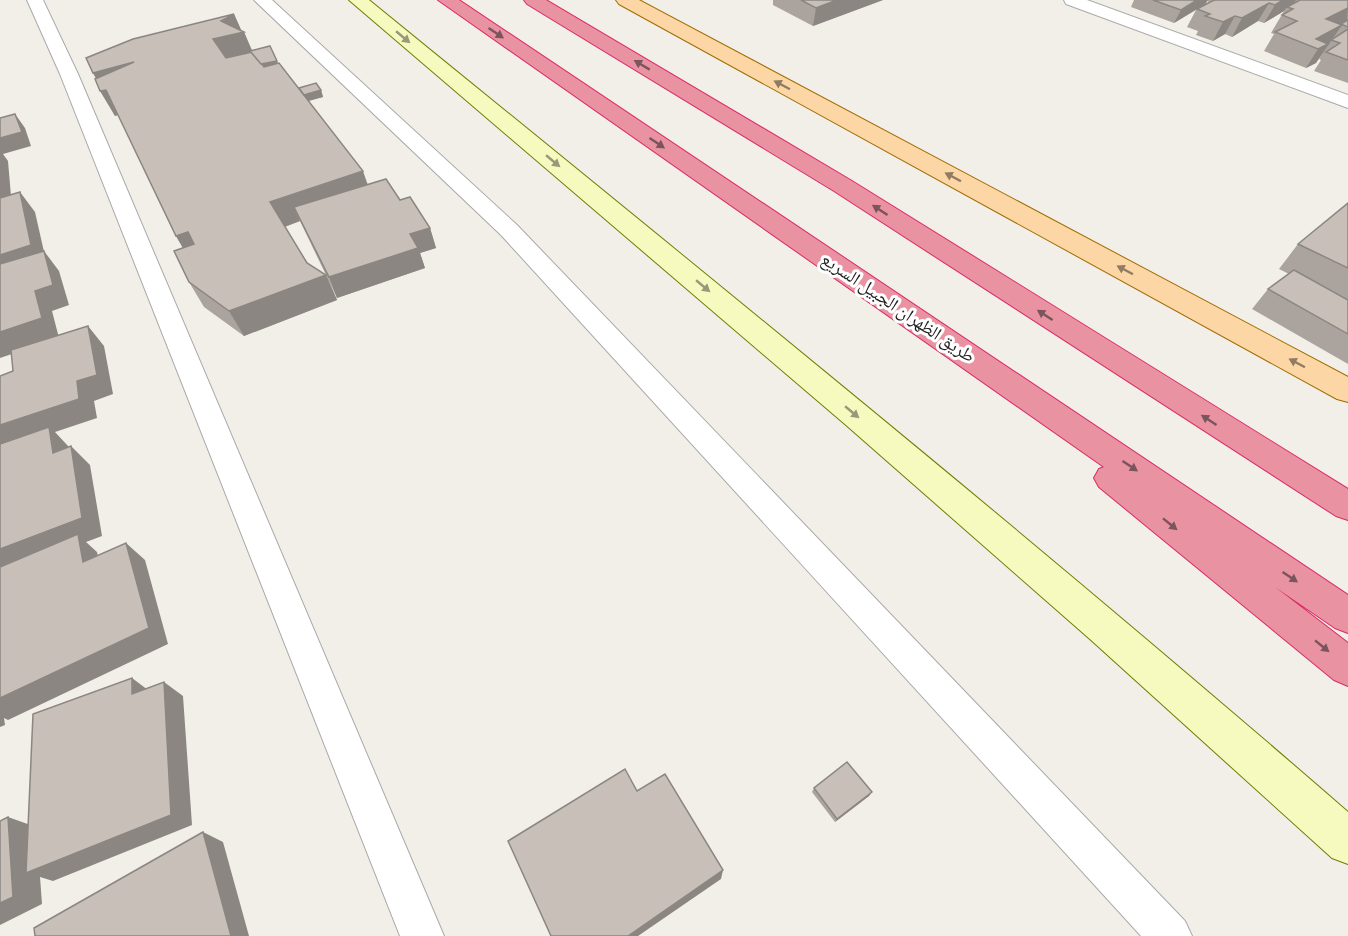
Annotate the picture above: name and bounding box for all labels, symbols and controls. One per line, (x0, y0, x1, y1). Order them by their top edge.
one-way arrow (487, 27, 503, 39)
one-way arrow (395, 31, 411, 44)
one-way arrow (633, 60, 650, 70)
one-way arrow (773, 80, 790, 90)
one-way arrow (648, 137, 664, 149)
one-way arrow (545, 155, 561, 168)
one-way arrow (945, 172, 962, 182)
one-way arrow (872, 204, 889, 215)
street label: طريق الظهران الجبيل السريع (816, 247, 980, 369)
one-way arrow (1116, 265, 1133, 275)
one-way arrow (695, 279, 710, 292)
one-way arrow (1037, 309, 1053, 320)
one-way arrow (1288, 358, 1305, 368)
one-way arrow (844, 405, 859, 418)
one-way arrow (1201, 414, 1217, 425)
one-way arrow (1121, 460, 1137, 472)
one-way arrow (1162, 518, 1177, 530)
one-way arrow (1282, 571, 1298, 583)
one-way arrow (1314, 639, 1330, 652)

